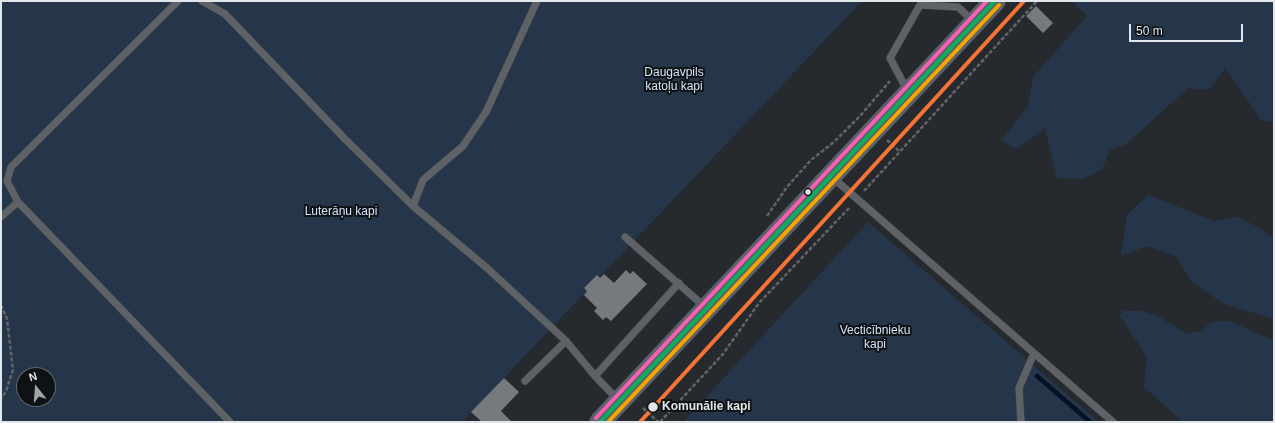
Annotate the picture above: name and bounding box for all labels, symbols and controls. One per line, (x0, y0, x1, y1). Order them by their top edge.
scale bar (1131, 16, 1245, 42)
text: 50 m (1136, 24, 1163, 38)
park label: Daugavpils katoļu kapi (644, 66, 704, 94)
unlabelled marker (803, 187, 813, 197)
park label: Luterāņu kapi (305, 205, 377, 219)
park label: Vecticībnieku kapi (840, 324, 910, 352)
north arrow (16, 367, 56, 407)
text: N (27, 370, 38, 383)
marker: Komunālie kapi (646, 400, 660, 414)
place label: Komunālie kapi (662, 400, 751, 414)

